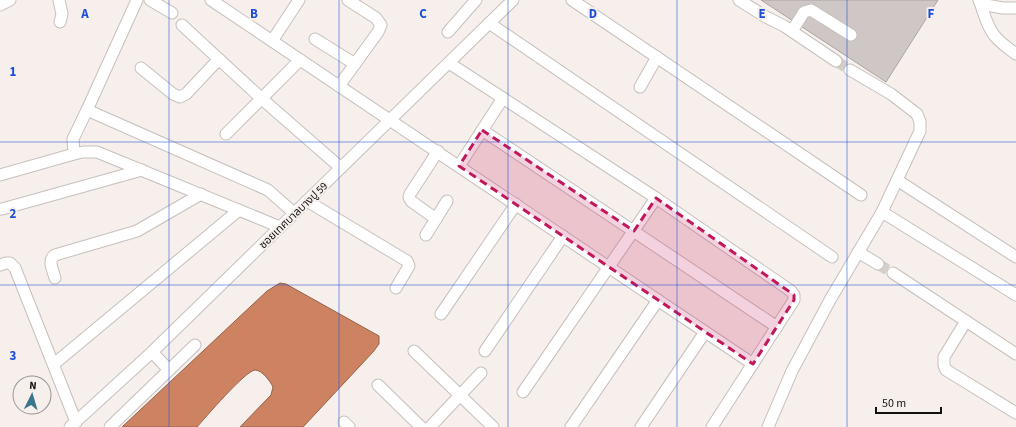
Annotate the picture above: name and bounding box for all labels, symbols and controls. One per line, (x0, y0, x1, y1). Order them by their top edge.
text: A (80, 5, 89, 23)
text: B (250, 5, 258, 23)
text: C (419, 5, 427, 23)
text: D (589, 5, 597, 23)
text: E (758, 5, 766, 23)
text: F (928, 5, 935, 23)
text: 1 (10, 63, 17, 81)
street label: ซอยเทศบาลบางปู 59 (256, 179, 331, 252)
text: 2 (10, 205, 17, 223)
text: 3 (10, 347, 17, 365)
north arrow (12, 375, 52, 415)
text: N (29, 378, 37, 393)
scale bar (876, 389, 941, 415)
text: 50 m (882, 395, 906, 412)

